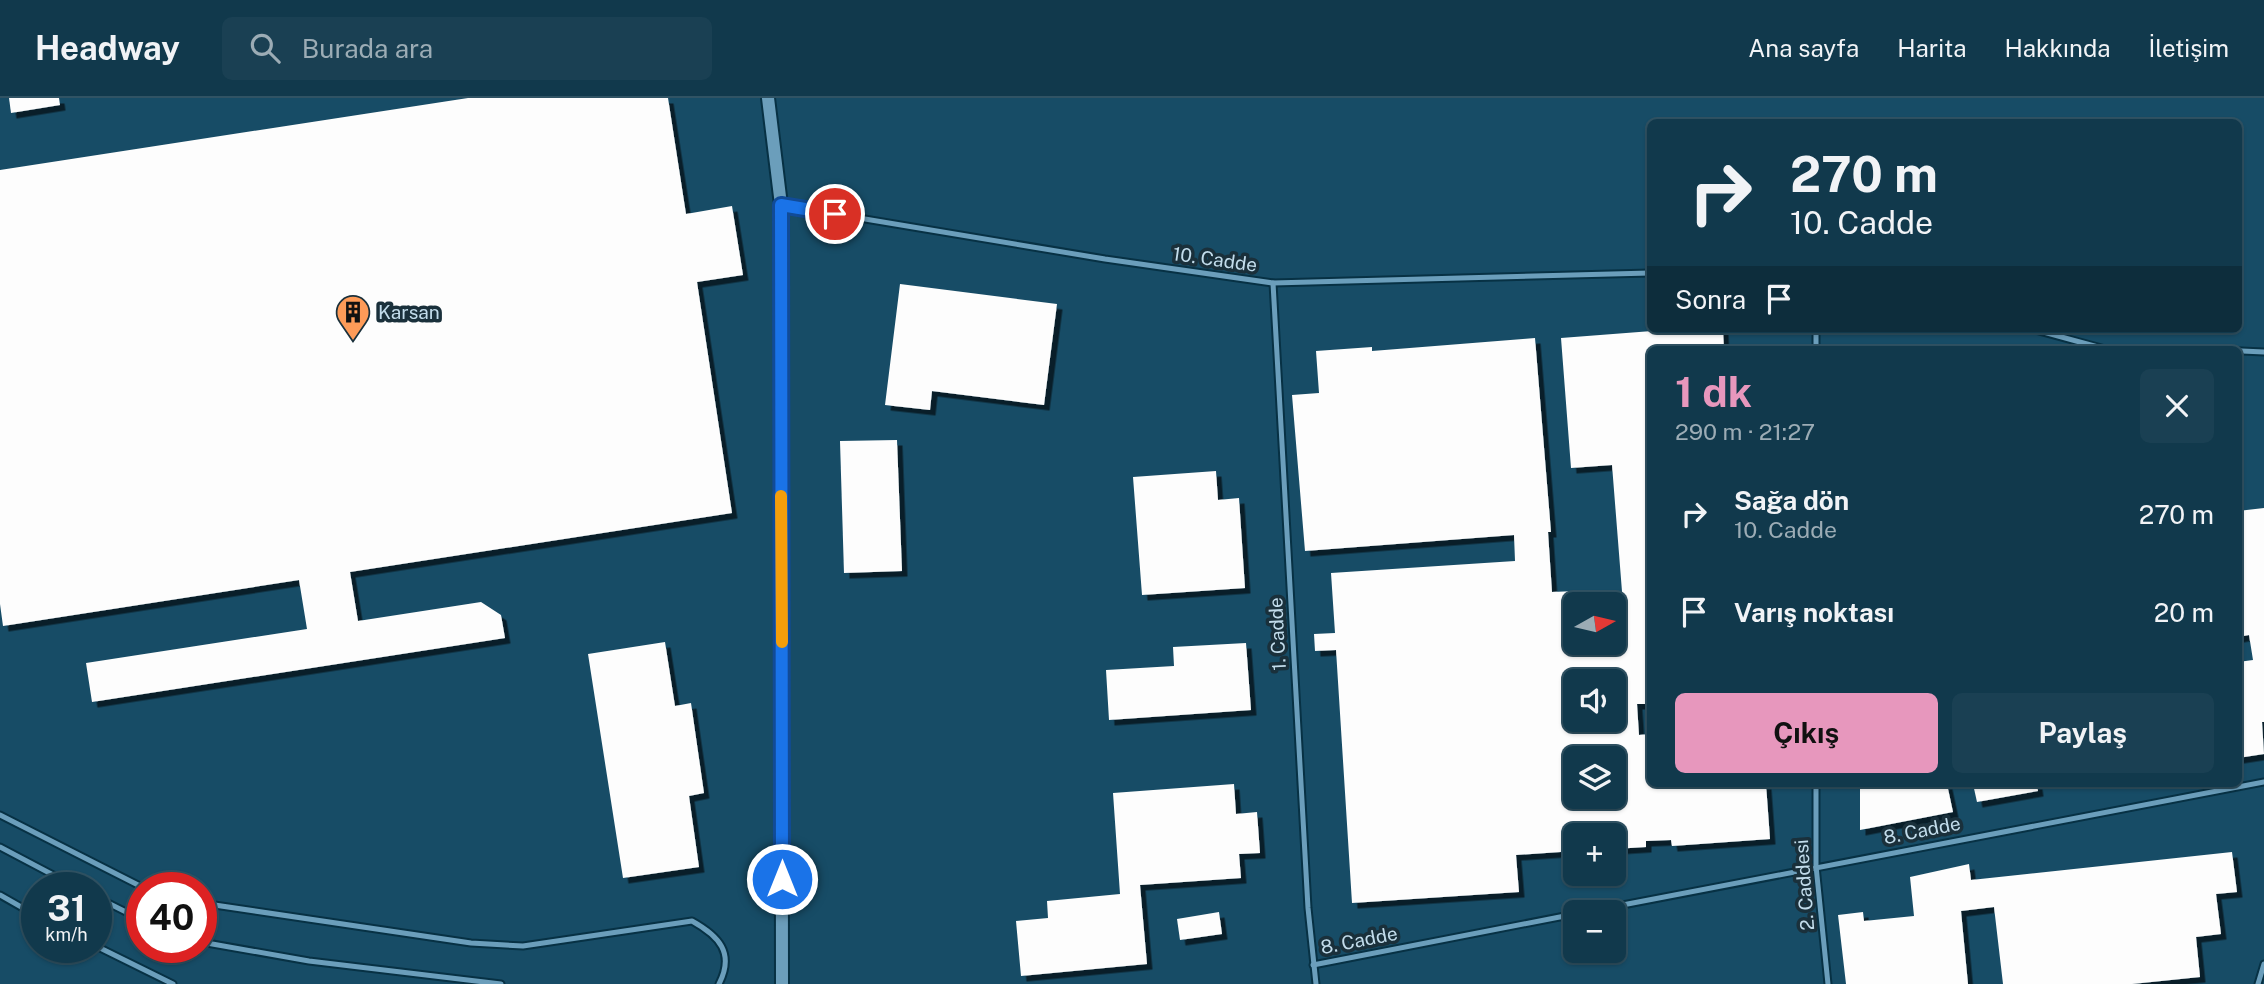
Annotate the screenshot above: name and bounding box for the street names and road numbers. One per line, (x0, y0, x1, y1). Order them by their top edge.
street label: 10. Cadde (1171, 242, 1259, 276)
street label: 1. Cadde (1264, 597, 1290, 671)
street label: 8. Cadde (1882, 812, 1962, 848)
street label: 2. Caddesi (1790, 839, 1818, 931)
street label: 8. Cadde (1319, 922, 1399, 958)

